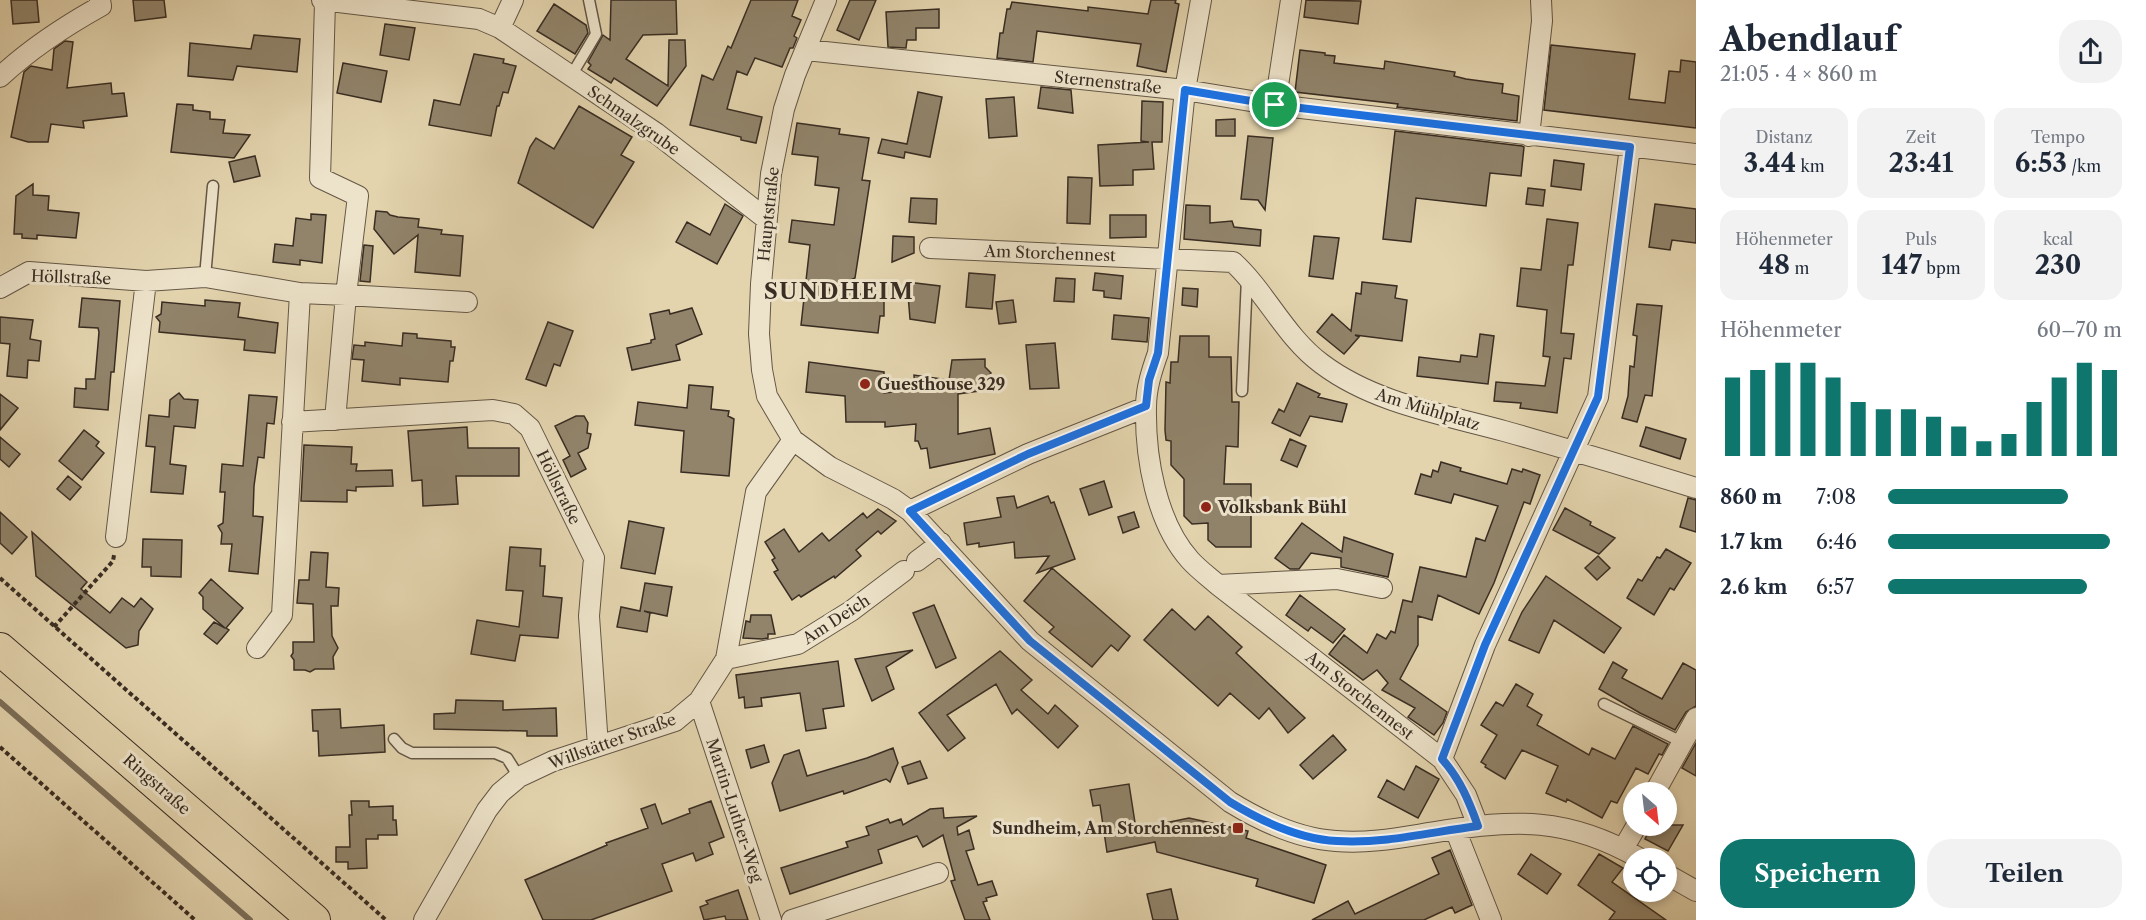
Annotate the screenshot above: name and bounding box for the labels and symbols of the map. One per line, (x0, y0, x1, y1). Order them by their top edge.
street label: Sternenstraße (1053, 66, 1163, 98)
pin (1249, 79, 1300, 130)
street label: Schmalzgrube (584, 81, 684, 159)
street label: Hauptstraße (753, 166, 783, 262)
street label: Am Storchennest (983, 241, 1116, 265)
street label: Höllstraße (30, 266, 112, 288)
district label: SUNDHEIM (764, 278, 914, 305)
place label: Guesthouse 329 (877, 374, 1005, 394)
marker: Guesthouse 329 (858, 377, 872, 391)
street label: Am Mühlplatz (1372, 383, 1483, 434)
street label: Höllstraße (532, 447, 586, 528)
place label: Volksbank Bühl (1217, 497, 1347, 517)
marker: Volksbank Bühl (1199, 500, 1213, 514)
street label: Am Deich (798, 590, 873, 649)
street label: Am Storchennest (1301, 646, 1418, 744)
street label: Willstätter Straße (545, 709, 679, 774)
street label: Martin-Luther-Weg (702, 736, 768, 885)
street label: Ringstraße (119, 749, 195, 819)
north arrow (1623, 782, 1677, 836)
place label: Sundheim, Am Storchennest (992, 818, 1227, 838)
marker: Sundheim, Am Storchennest (1231, 821, 1245, 835)

